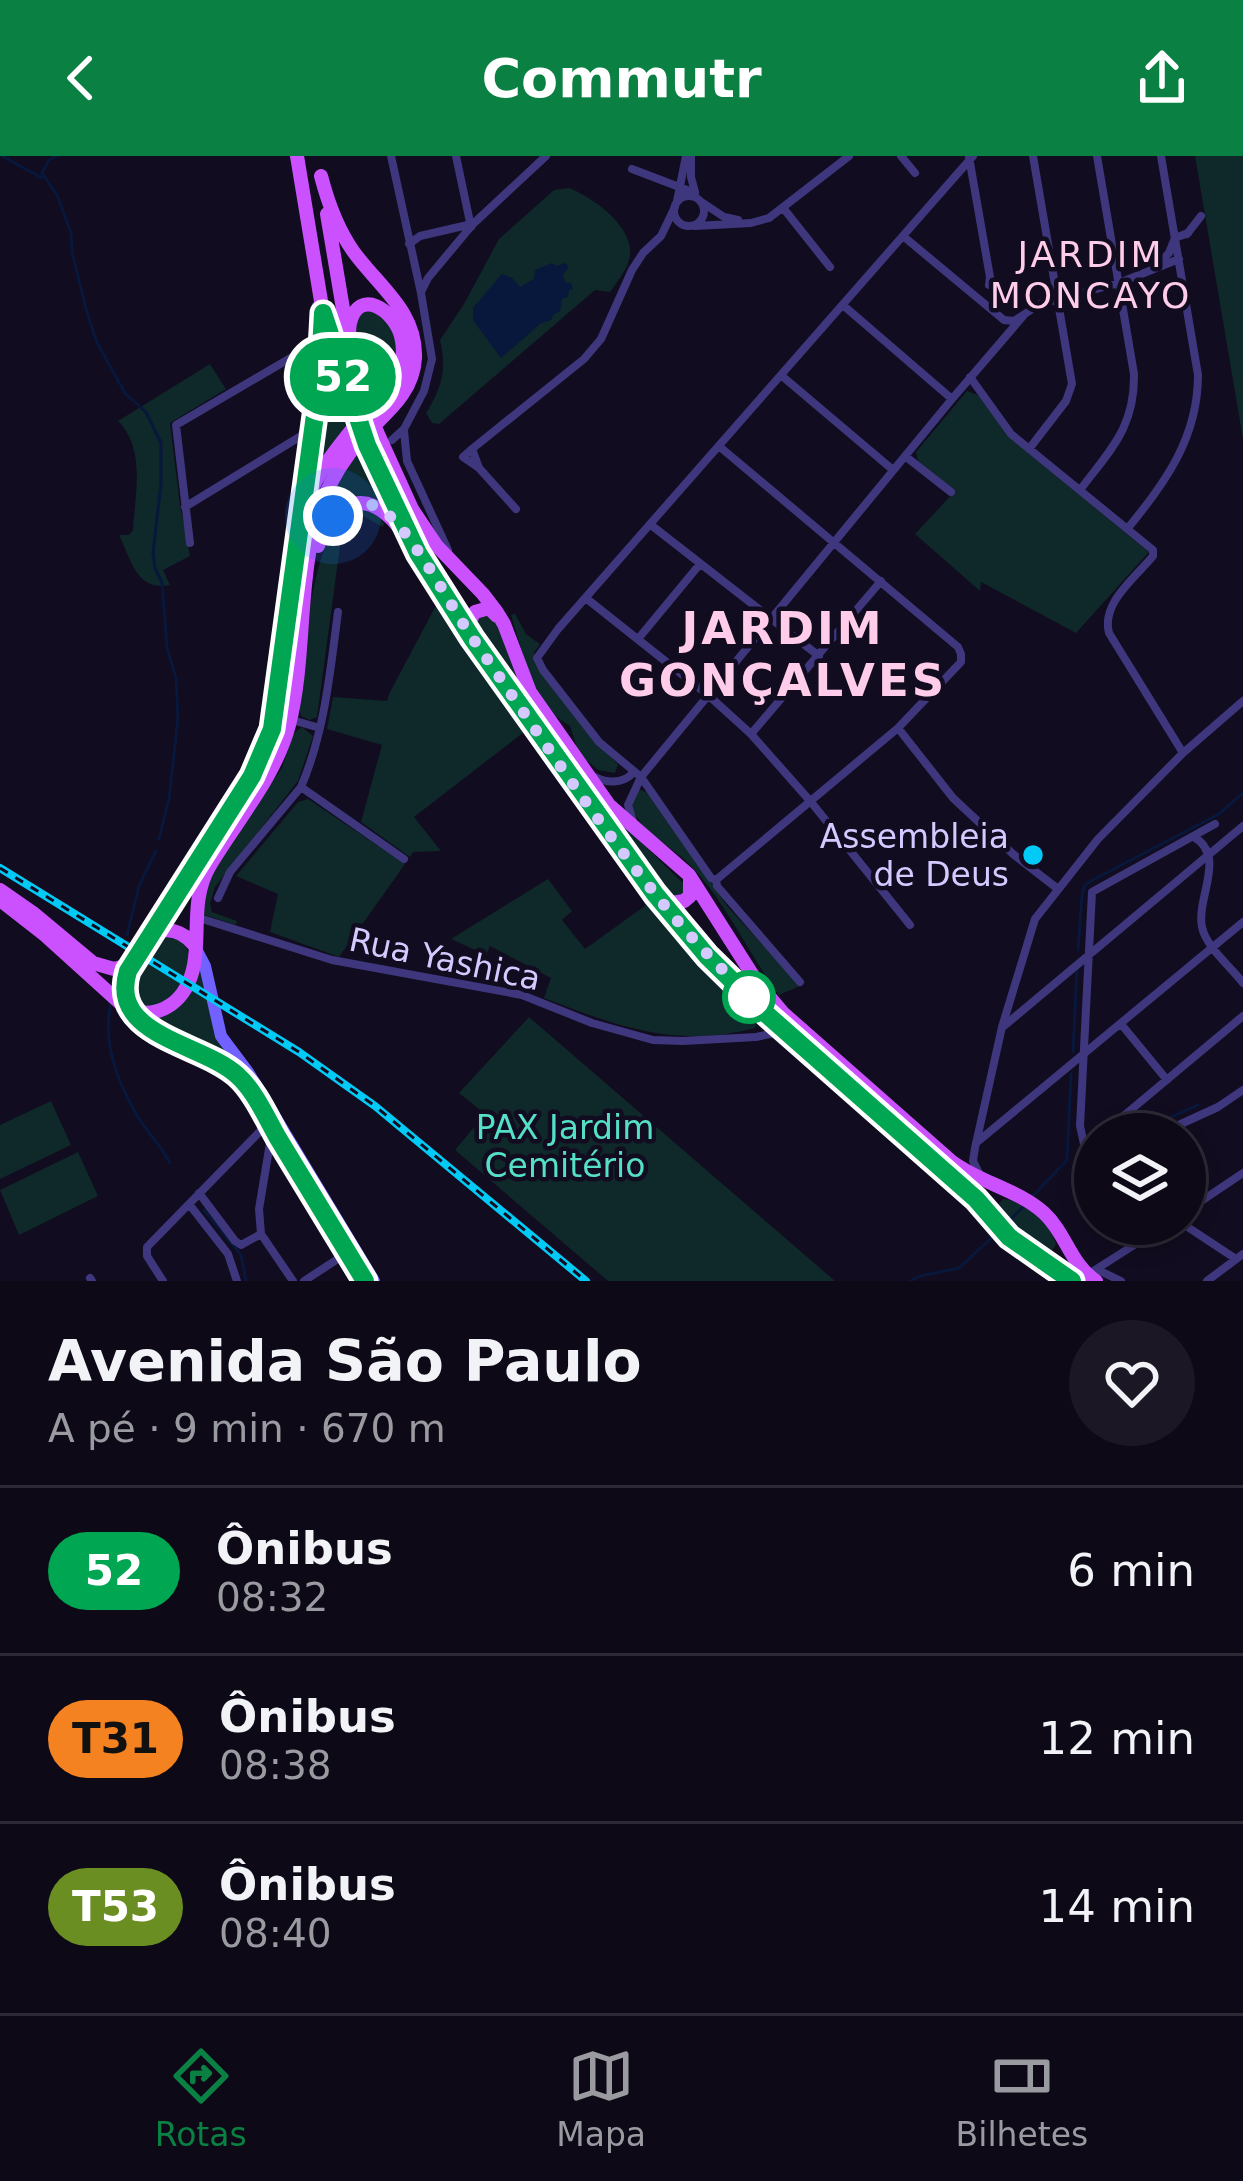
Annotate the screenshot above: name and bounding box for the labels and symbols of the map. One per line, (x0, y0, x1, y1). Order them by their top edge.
district label: JARDIM MONCAYO (990, 234, 1192, 316)
line badge: 52 (289, 338, 397, 416)
your location (303, 486, 363, 546)
district label: JARDIM GONÇALVES (619, 602, 947, 707)
place label: Assembleia de Deus (820, 817, 1009, 894)
marker: Assembleia de Deus (1020, 842, 1046, 868)
street label: Rua Yashica (346, 920, 544, 998)
unlabelled marker (724, 972, 774, 1022)
park label: PAX Jardim Cemitério (476, 1108, 654, 1185)

